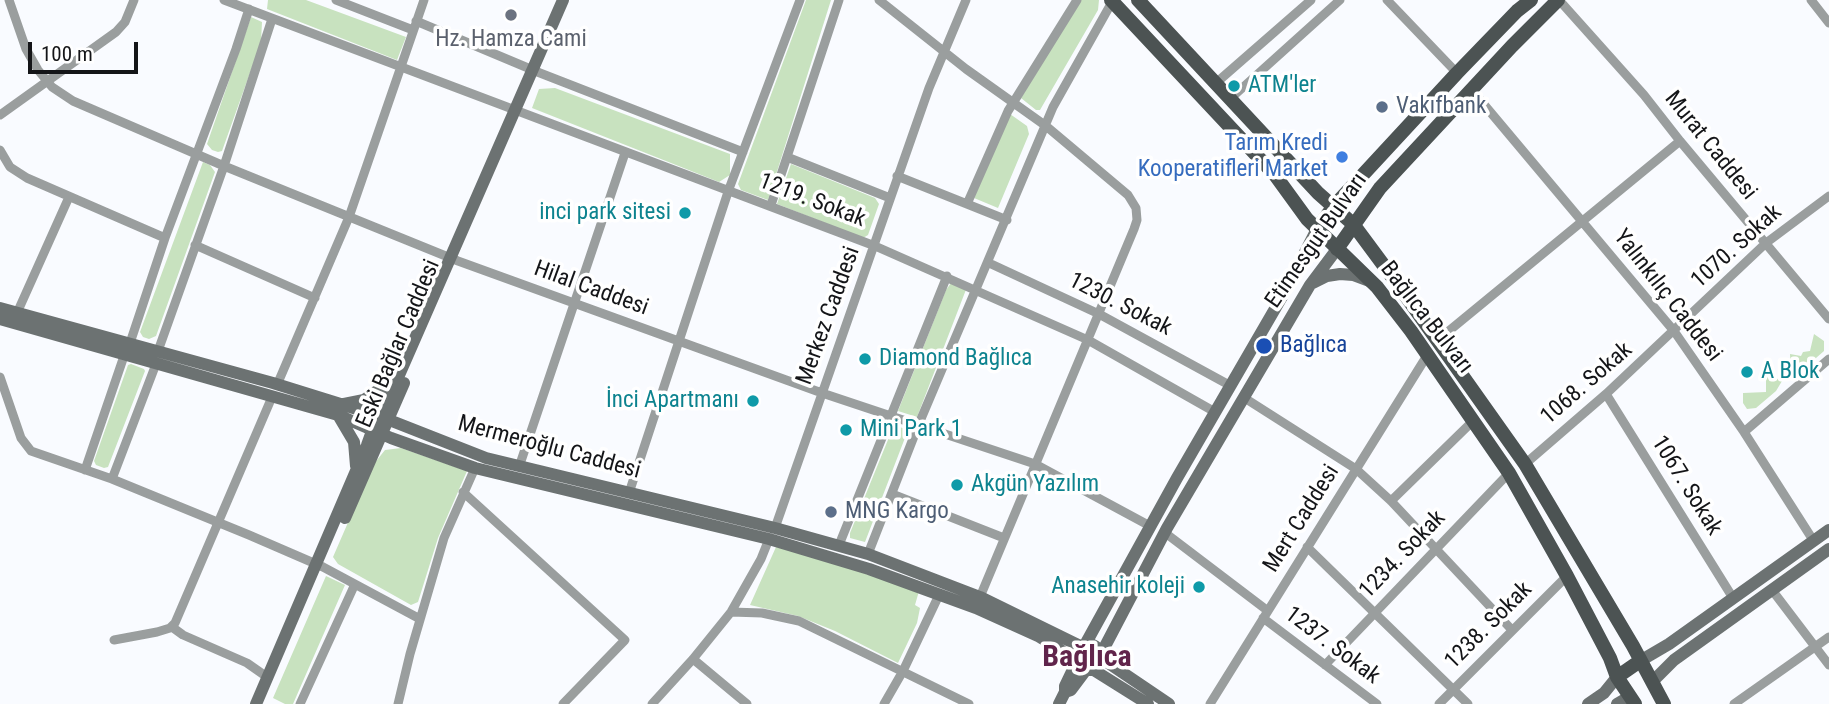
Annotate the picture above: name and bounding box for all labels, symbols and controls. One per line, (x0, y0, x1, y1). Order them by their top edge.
marker: Hz. Hamza Cami (503, 7, 519, 23)
place label: Hz. Hamza Cami (435, 26, 587, 54)
scale bar (32, 28, 142, 72)
text: 100 m (41, 42, 93, 66)
place label: ATM'ler (1248, 72, 1316, 100)
marker: ATM'ler (1226, 78, 1242, 94)
street label: Murat Caddesi (1658, 86, 1762, 206)
place label: Vakıfbank (1396, 93, 1486, 121)
marker: Vakıfbank (1374, 99, 1390, 115)
place label: Tarım Kredi Kooperatifleri Market (1138, 130, 1328, 184)
marker: Tarım Kredi Kooperatifleri Market (1334, 149, 1350, 165)
street label: 1219. Sokak (755, 168, 869, 234)
street label: Etimesgut Bulvarı (1260, 168, 1374, 314)
place label: inci park sitesi (539, 199, 671, 227)
street label: 1070. Sokak (1686, 199, 1788, 295)
marker: inci park sitesi (677, 205, 693, 221)
street label: Yalınkılıç Caddesi (1607, 225, 1727, 367)
street label: Merkez Caddesi (791, 243, 867, 389)
street label: Eski Bağlar Caddesi (351, 256, 447, 432)
street label: Hilal Caddesi (530, 256, 652, 322)
street label: Bağlıca Bulvarı (1374, 256, 1478, 380)
street label: 1230. Sokak (1064, 267, 1176, 343)
place label: Bağlıca (1280, 332, 1347, 360)
marker: Bağlıca (1254, 336, 1274, 356)
street label: 1068. Sokak (1536, 337, 1638, 431)
place label: Diamond Bağlıca (879, 345, 1032, 373)
marker: Diamond Bağlıca (857, 351, 873, 367)
place label: A Blok (1761, 358, 1819, 386)
marker: A Blok (1739, 364, 1755, 380)
place label: İnci Apartmanı (606, 387, 739, 415)
marker: İnci Apartmanı (745, 393, 761, 409)
street label: Mermeroğlu Caddesi (455, 410, 643, 486)
place label: Mini Park 1 (860, 416, 962, 444)
marker: Mini Park 1 (838, 422, 854, 438)
street label: 1067. Sokak (1645, 431, 1727, 541)
street label: Mert Caddesi (1258, 460, 1346, 578)
place label: Akgün Yazılım (971, 471, 1099, 499)
marker: Akgün Yazılım (949, 477, 965, 493)
place label: MNG Kargo (845, 498, 949, 526)
marker: MNG Kargo (823, 504, 839, 520)
street label: 1234. Sokak (1354, 505, 1452, 605)
place label: Anasehir koleji (1051, 573, 1185, 601)
street label: 1238. Sokak (1440, 577, 1538, 675)
marker: Anasehir koleji (1191, 579, 1207, 595)
street label: 1237. Sokak (1279, 601, 1385, 691)
district label: Bağlıca (1042, 640, 1132, 676)

